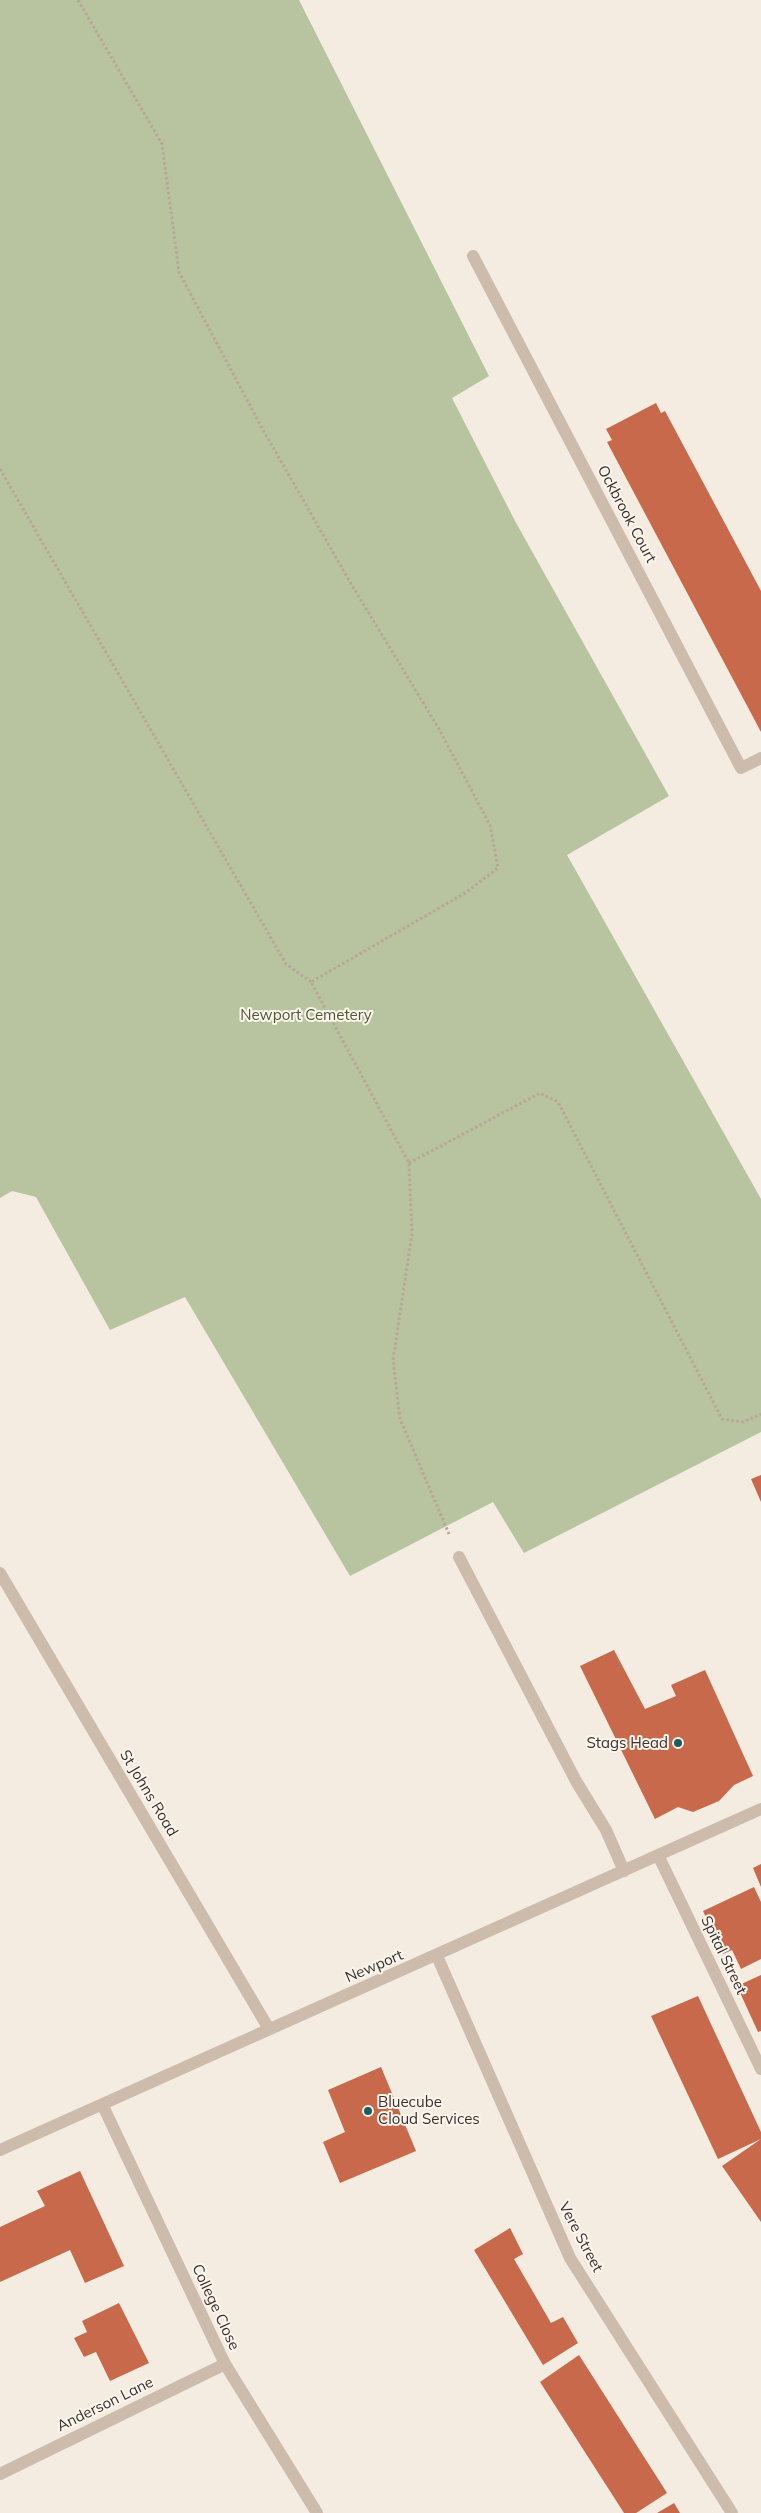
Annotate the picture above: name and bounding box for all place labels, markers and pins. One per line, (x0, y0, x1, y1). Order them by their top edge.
place label: Stags Head (586, 1733, 668, 1752)
marker: Stags Head (672, 1737, 684, 1749)
place label: Bluecube Cloud Services (378, 2092, 480, 2128)
marker: Bluecube Cloud Services (362, 2105, 374, 2117)

